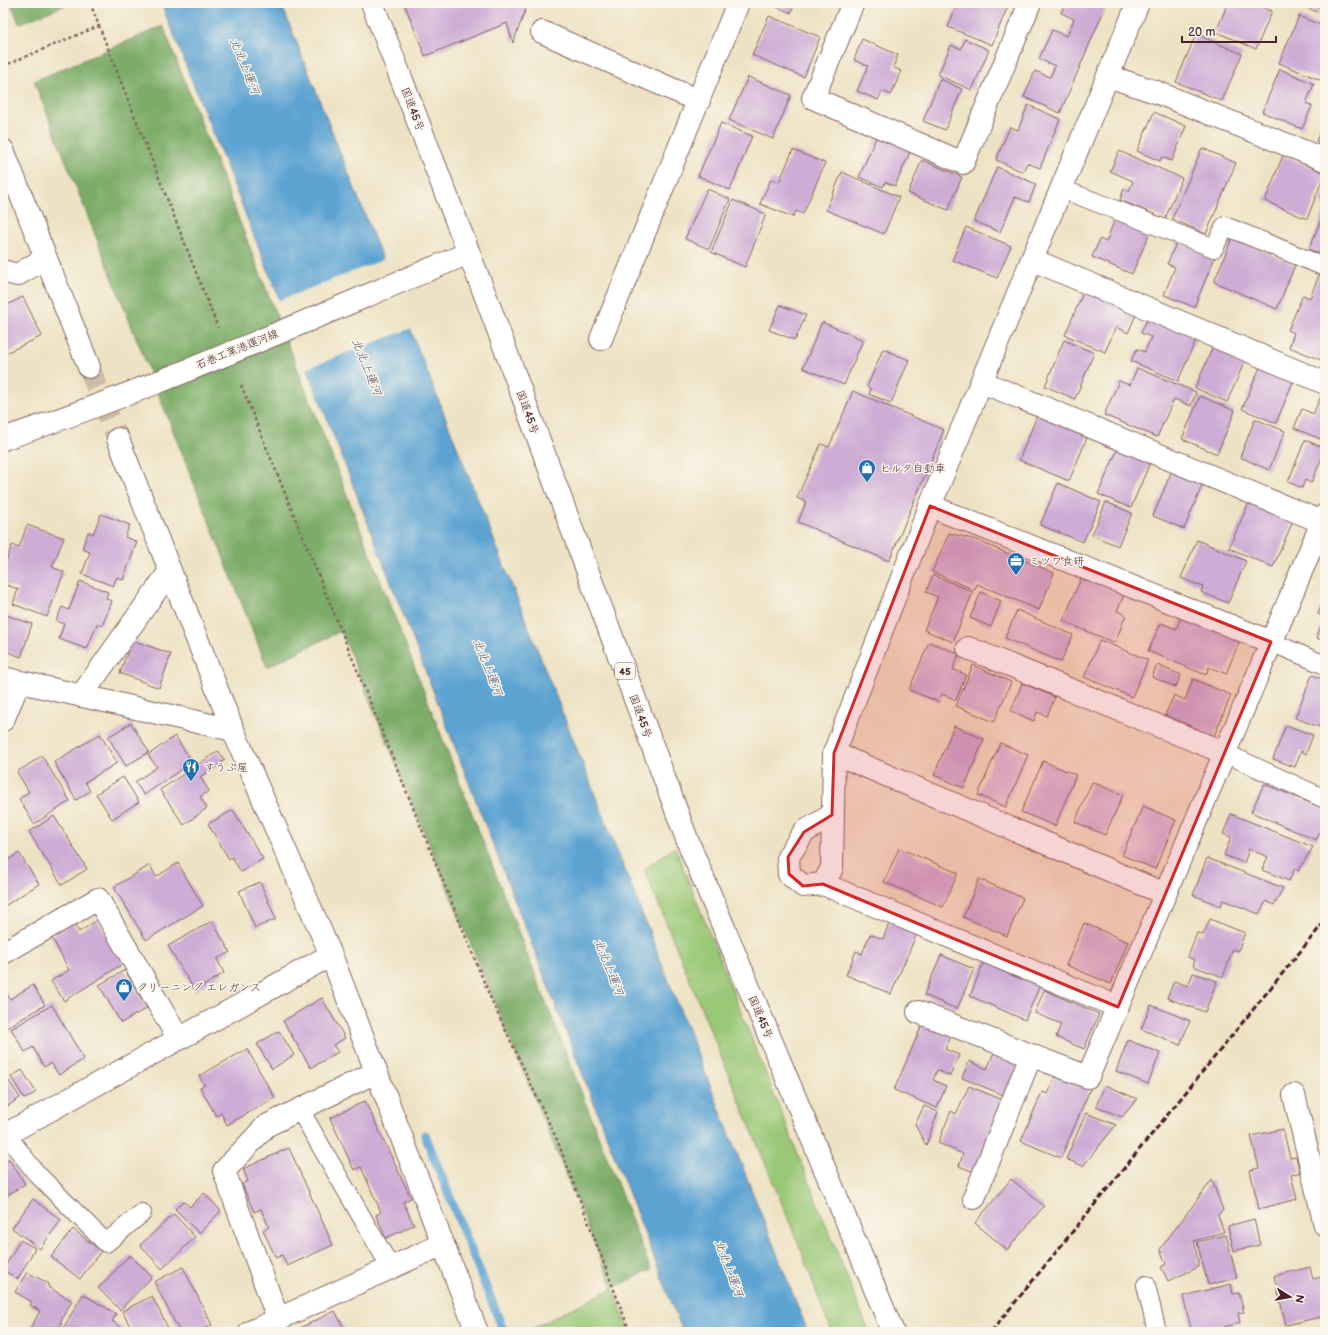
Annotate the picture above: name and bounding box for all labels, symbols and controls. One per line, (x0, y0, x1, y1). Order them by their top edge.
scale bar (1182, 18, 1276, 44)
text: 20 m (1188, 25, 1215, 40)
water label: 北北上運河 (226, 36, 263, 99)
street label: 国道45号 (398, 85, 427, 133)
street label: 石巻工業港運河線 (194, 327, 280, 372)
water label: 北北上運河 (348, 337, 385, 400)
street label: 国道45号 (514, 388, 542, 436)
shop icon: ヒルタ自動車 (857, 458, 877, 483)
place label: ヒルタ自動車 (880, 462, 946, 475)
office icon: ミツワ食研 (1006, 551, 1026, 576)
place label: ミツワ食研 (1029, 555, 1084, 568)
water label: 北北上運河 (469, 637, 506, 700)
road number: 45 (615, 663, 635, 679)
street label: 国道45号 (627, 692, 655, 740)
restaurant icon: すうぷ屋 (181, 757, 201, 782)
place label: すうぷ屋 (204, 761, 248, 774)
water label: 北北上運河 (590, 937, 627, 1000)
shop icon: クリーニング エレガンス (114, 977, 134, 1002)
place label: クリーニング エレガンス (137, 981, 261, 994)
street label: 国道45号 (746, 993, 776, 1041)
water label: 北北上運河 (711, 1237, 747, 1301)
north arrow (1270, 1277, 1310, 1317)
text: N (1292, 1294, 1306, 1304)

